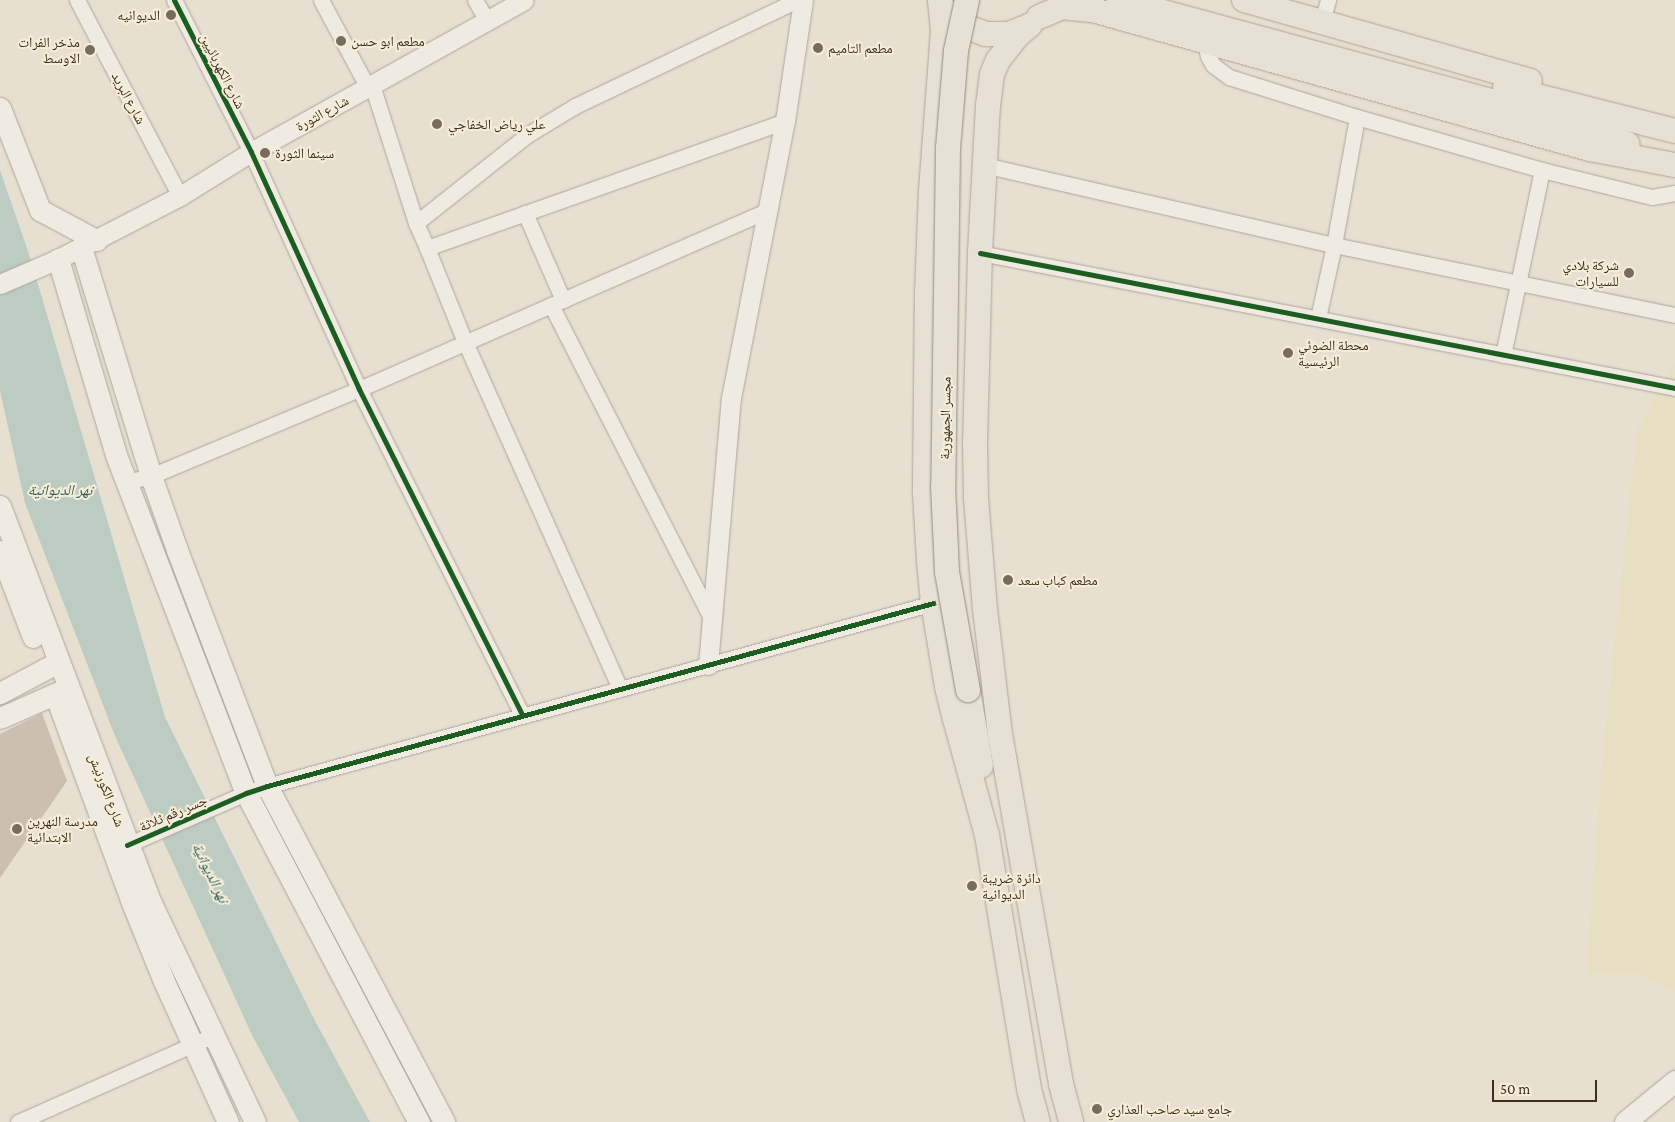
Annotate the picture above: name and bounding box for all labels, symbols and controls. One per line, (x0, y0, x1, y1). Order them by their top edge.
place label: الديوانيه (117, 7, 160, 23)
marker: الديوانيه (164, 8, 178, 22)
street label: شارع الكهربائيين (197, 30, 249, 112)
place label: مطعم ابو حسن (351, 33, 425, 49)
place label: مذخر الفرات الاوسط (18, 34, 80, 66)
marker: مطعم ابو حسن (335, 35, 347, 47)
place label: مطعم التاميم (828, 40, 893, 56)
marker: مطعم التاميم (812, 42, 824, 54)
marker: مذخر الفرات الاوسط (84, 44, 96, 56)
street label: شارع البريد (108, 69, 150, 127)
street label: شارع الثورة (292, 92, 352, 134)
place label: علي رياض الخفاجي (448, 116, 546, 132)
marker: علي رياض الخفاجي (430, 117, 444, 131)
place label: سينما الثورة (275, 145, 334, 161)
marker: سينما الثورة (259, 147, 271, 159)
place label: شركة بلادي للسيارات (1563, 257, 1619, 290)
marker: شركة بلادي للسيارات (1623, 267, 1635, 279)
place label: محطة الضوئي الرئيسية (1298, 337, 1369, 370)
marker: محطة الضوئي الرئيسية (1282, 347, 1294, 359)
street label: مجسر الجمهورية (936, 376, 954, 460)
water label: نهر الديوانية (28, 482, 92, 500)
place label: مطعم كباب سعد (1018, 572, 1098, 588)
marker: مطعم كباب سعد (1002, 574, 1014, 586)
street label: شارع الكورنيش (85, 751, 129, 829)
street label: جسر رقم ثلاثة (136, 791, 210, 835)
place label: مدرسة النهرين الابتدائية (27, 813, 98, 846)
marker: مدرسة النهرين الابتدائية (11, 823, 23, 835)
water label: نهر الديوانية (188, 840, 232, 906)
place label: دائرة ضريبة الديوانية (982, 870, 1041, 902)
marker: دائرة ضريبة الديوانية (966, 880, 978, 892)
scale bar (1495, 1070, 1600, 1102)
text: 50 m (1500, 1081, 1530, 1097)
place label: جامع سيد صاحب العذاري (1107, 1101, 1232, 1117)
marker: جامع سيد صاحب العذاري (1091, 1103, 1103, 1115)

